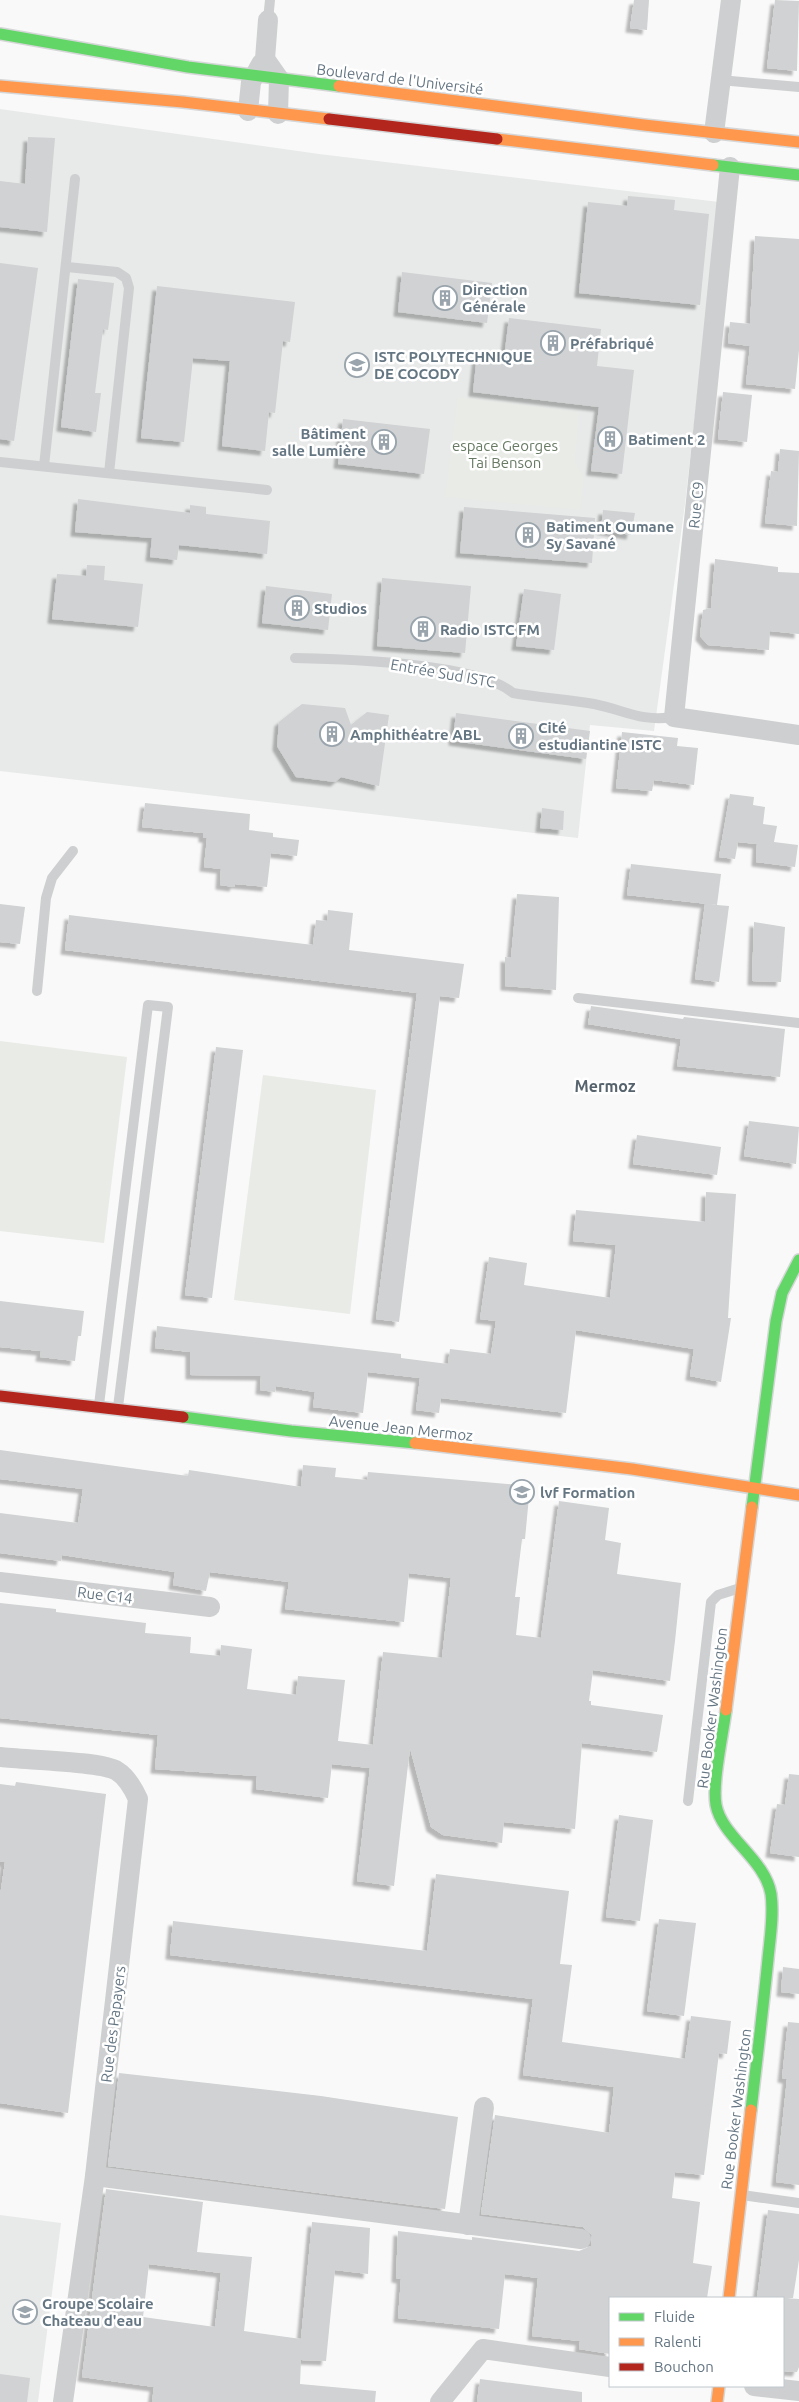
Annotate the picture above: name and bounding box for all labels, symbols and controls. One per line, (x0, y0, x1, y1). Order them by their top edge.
street label: Boulevard de l'Université (316, 60, 484, 98)
place label: Direction Générale (462, 281, 528, 315)
building icon: Direction Générale (432, 285, 458, 311)
building icon: Préfabriqué (540, 330, 566, 356)
place label: Préfabriqué (570, 335, 654, 352)
place label: ISTC POLYTECHNIQUE DE COCODY (374, 348, 532, 382)
school or university icon: ISTC POLYTECHNIQUE DE COCODY (344, 352, 370, 378)
place label: Bâtiment salle Lumière (272, 425, 367, 459)
building icon: Batiment 2 (597, 426, 623, 452)
building icon: Bâtiment salle Lumière (371, 429, 397, 455)
place label: Batiment 2 (628, 431, 706, 448)
park label: espace Georges Tai Benson (452, 437, 558, 471)
street label: Rue C9 (685, 481, 707, 529)
place label: Batiment Oumane Sy Savané (546, 518, 674, 552)
building icon: Batiment Oumane Sy Savané (515, 522, 541, 548)
building icon: Studios (284, 595, 310, 621)
place label: Studios (314, 600, 367, 617)
building icon: Radio ISTC FM (410, 616, 436, 642)
place label: Radio ISTC FM (440, 621, 540, 638)
street label: Entrée Sud ISTC (389, 655, 497, 691)
place label: Cité estudiantine ISTC (538, 719, 662, 753)
building icon: Amphithéatre ABL (319, 721, 345, 747)
building icon: Cité estudiantine ISTC (508, 723, 534, 749)
place label: Amphithéatre ABL (350, 726, 481, 743)
district label: Mermoz (574, 1077, 636, 1095)
street label: Avenue Jean Mermoz (328, 1412, 474, 1444)
school or university icon: lvf Formation (509, 1479, 535, 1505)
place label: lvf Formation (540, 1484, 635, 1501)
street label: Rue C14 (76, 1583, 134, 1607)
street label: Rue Booker Washington (694, 1627, 730, 1789)
street label: Rue des Papayers (97, 1965, 129, 2083)
street label: Rue Booker Washington (718, 2028, 754, 2190)
place label: Groupe Scolaire Chateau d'eau (42, 2295, 154, 2329)
legend (609, 2297, 784, 2387)
school or university icon: Groupe Scolaire Chateau d'eau (12, 2299, 38, 2325)
text: Fluide (654, 2308, 695, 2325)
text: Ralenti (654, 2333, 701, 2350)
text: Bouchon (654, 2358, 714, 2375)

